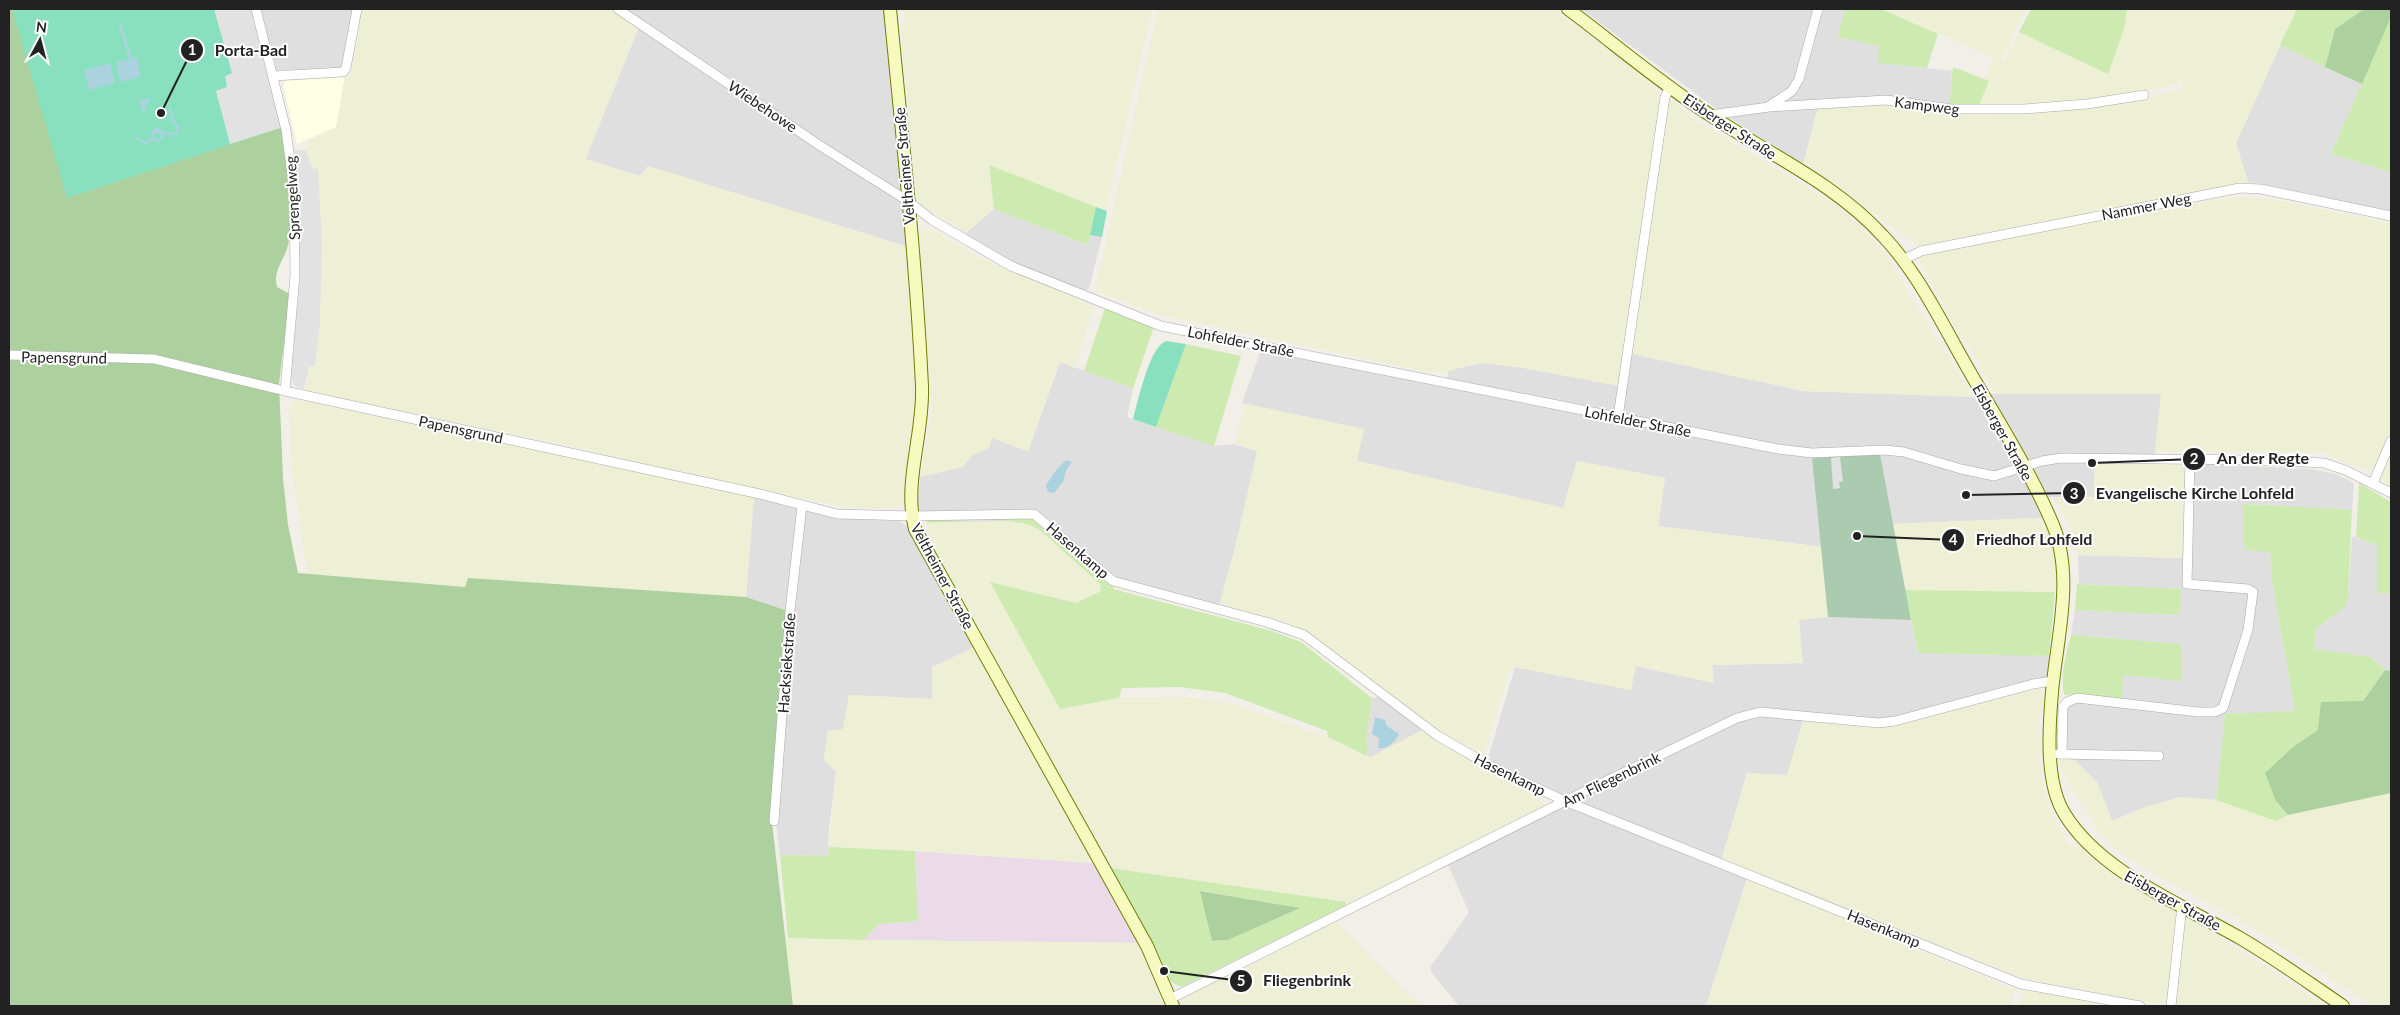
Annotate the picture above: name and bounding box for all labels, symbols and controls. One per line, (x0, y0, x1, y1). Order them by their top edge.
north arrow (15, 15, 65, 65)
text: N (35, 18, 48, 36)
callout: Porta-Bad (180, 35, 297, 66)
text: 1 (188, 40, 196, 58)
text: Porta-Bad (215, 40, 287, 59)
street label: Wiebehowe (725, 76, 801, 136)
street label: Eisberger Straße (1680, 89, 1780, 163)
street label: Kampweg (1893, 92, 1961, 118)
street label: Veltheimer Straße (890, 107, 918, 225)
street label: Sprengelweg (281, 155, 303, 241)
street label: Nammer Weg (2100, 188, 2192, 223)
street label: Lohfelder Straße (1186, 322, 1296, 360)
street label: Papensgrund (21, 347, 107, 367)
street label: Eisberger Straße (1969, 381, 2037, 483)
street label: Lohfelder Straße (1583, 402, 1693, 440)
street label: Papensgrund (417, 411, 505, 447)
callout: An der Regte (2182, 443, 2319, 474)
text: An der Regte (2216, 448, 2310, 467)
text: 2 (2190, 449, 2199, 467)
callout: Evangelische Kirche Lohfeld (2061, 478, 2304, 509)
text: Evangelische Kirche Lohfeld (2096, 483, 2294, 502)
text: 3 (2070, 484, 2078, 502)
street label: Hasenkamp (1043, 518, 1113, 582)
street label: Veltheimer Straße (907, 520, 979, 632)
callout: Friedhof Lohfeld (1941, 524, 2103, 555)
text: Friedhof Lohfeld (1976, 529, 2092, 548)
text: 4 (1949, 530, 1958, 548)
street label: Hacksiekstraße (774, 612, 798, 714)
street label: Am Fliegenbrink (1559, 747, 1663, 811)
street label: Hasenkamp (1471, 749, 1549, 799)
street label: Eisberger Straße (2122, 866, 2224, 934)
street label: Hasenkamp (1845, 905, 1923, 951)
callout: Fliegenbrink (1228, 965, 1361, 996)
text: Fliegenbrink (1263, 970, 1351, 989)
text: 5 (1237, 971, 1245, 989)

